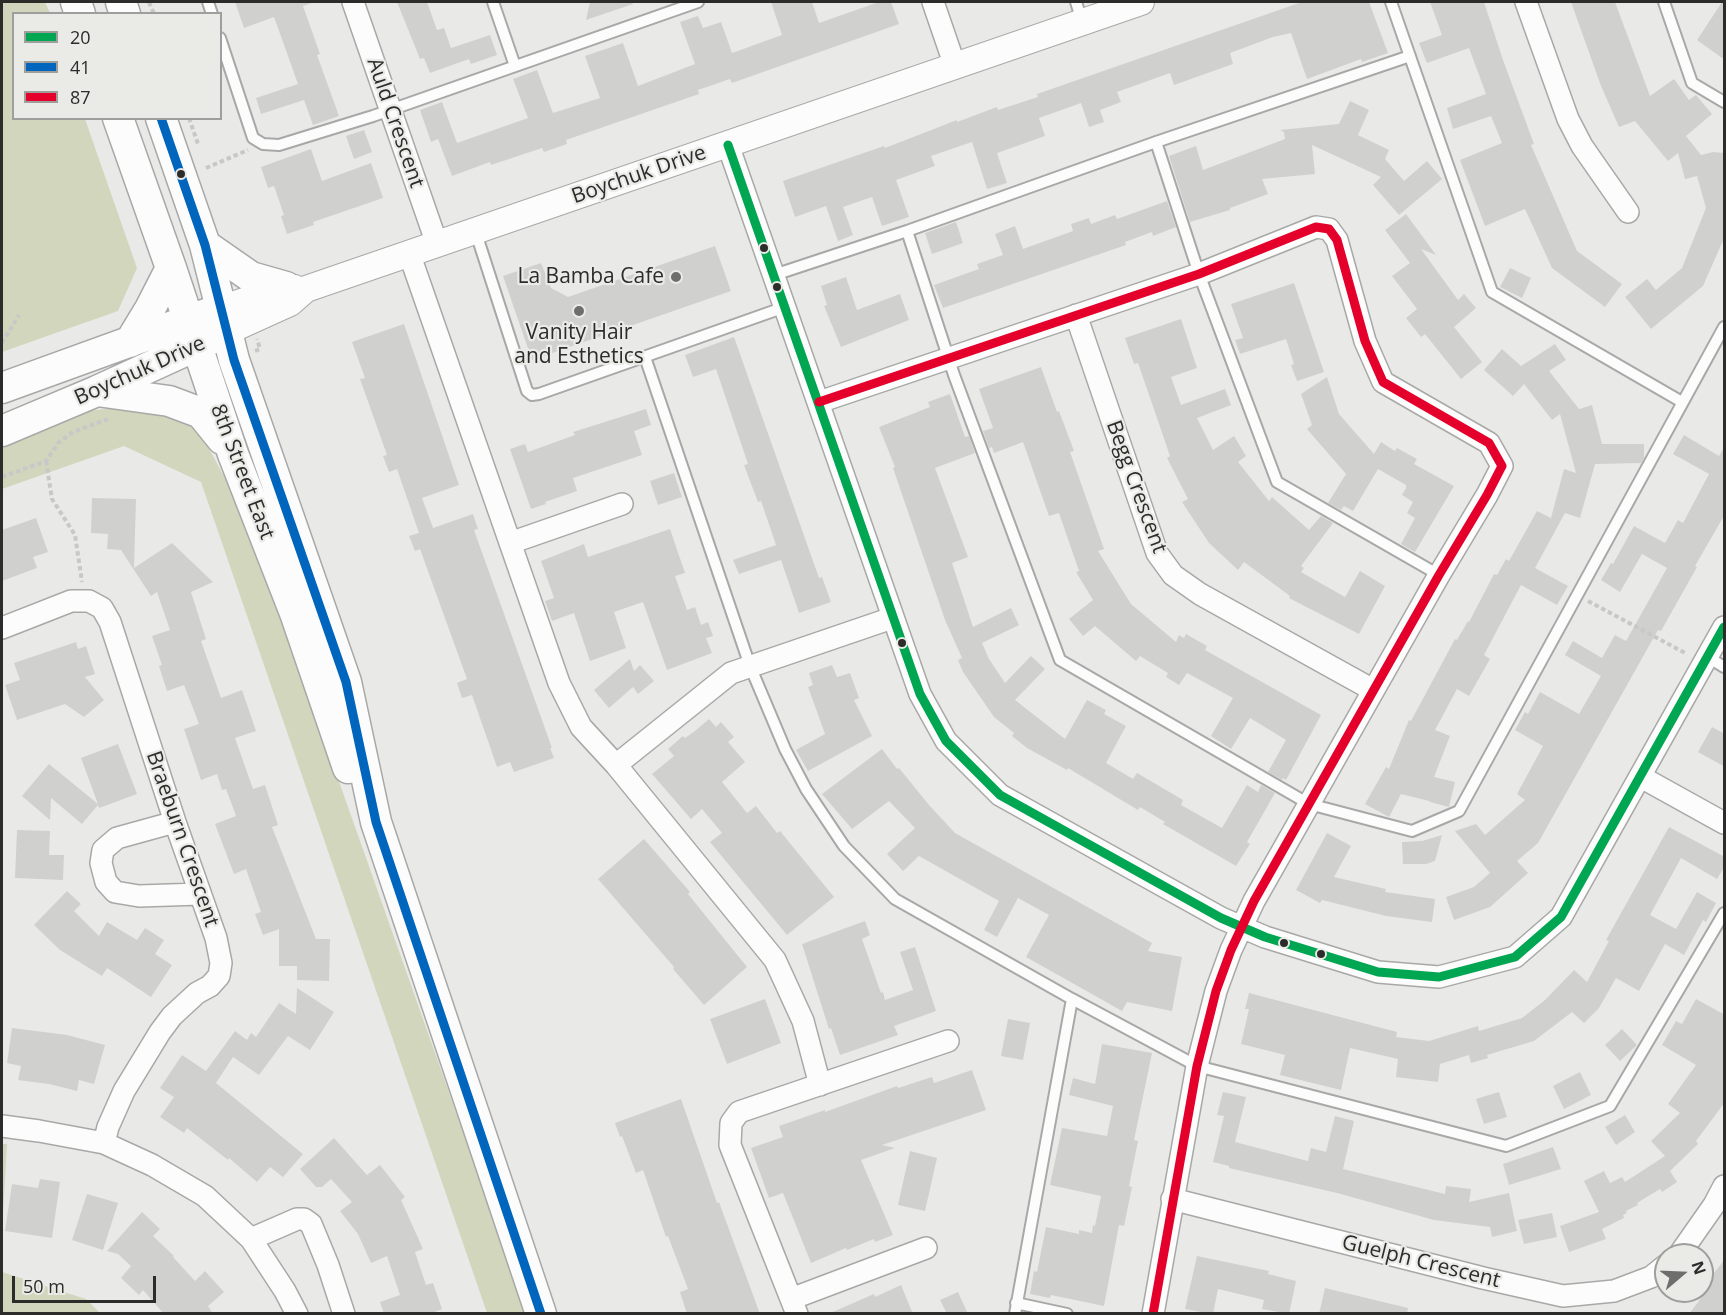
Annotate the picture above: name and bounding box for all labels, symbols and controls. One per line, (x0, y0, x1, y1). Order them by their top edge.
legend (12, 12, 222, 120)
text: 20 (70, 25, 91, 49)
text: 41 (70, 55, 91, 79)
street label: Auld Crescent (361, 55, 429, 191)
text: 87 (70, 85, 91, 109)
street label: Boychuk Drive (569, 140, 709, 210)
unlabelled marker (175, 168, 187, 180)
unlabelled marker (758, 242, 770, 254)
place label: La Bamba Cafe (518, 264, 664, 290)
marker: La Bamba Cafe (669, 270, 683, 284)
unlabelled marker (771, 281, 783, 293)
marker: Vanity Hair and Esthetics (572, 304, 586, 318)
place label: Vanity Hair and Esthetics (514, 320, 644, 370)
street label: Boychuk Drive (71, 331, 209, 411)
street label: 8th Street East (205, 401, 279, 543)
street label: Begg Crescent (1100, 417, 1172, 557)
unlabelled marker (896, 637, 908, 649)
street label: Braeburn Crescent (140, 748, 224, 930)
unlabelled marker (1278, 937, 1290, 949)
unlabelled marker (1315, 948, 1327, 960)
street label: Guelph Crescent (1339, 1230, 1503, 1294)
north arrow (1654, 1243, 1714, 1303)
text: N (1687, 1258, 1712, 1278)
scale bar (15, 1264, 159, 1302)
text: 50 m (23, 1274, 65, 1298)

